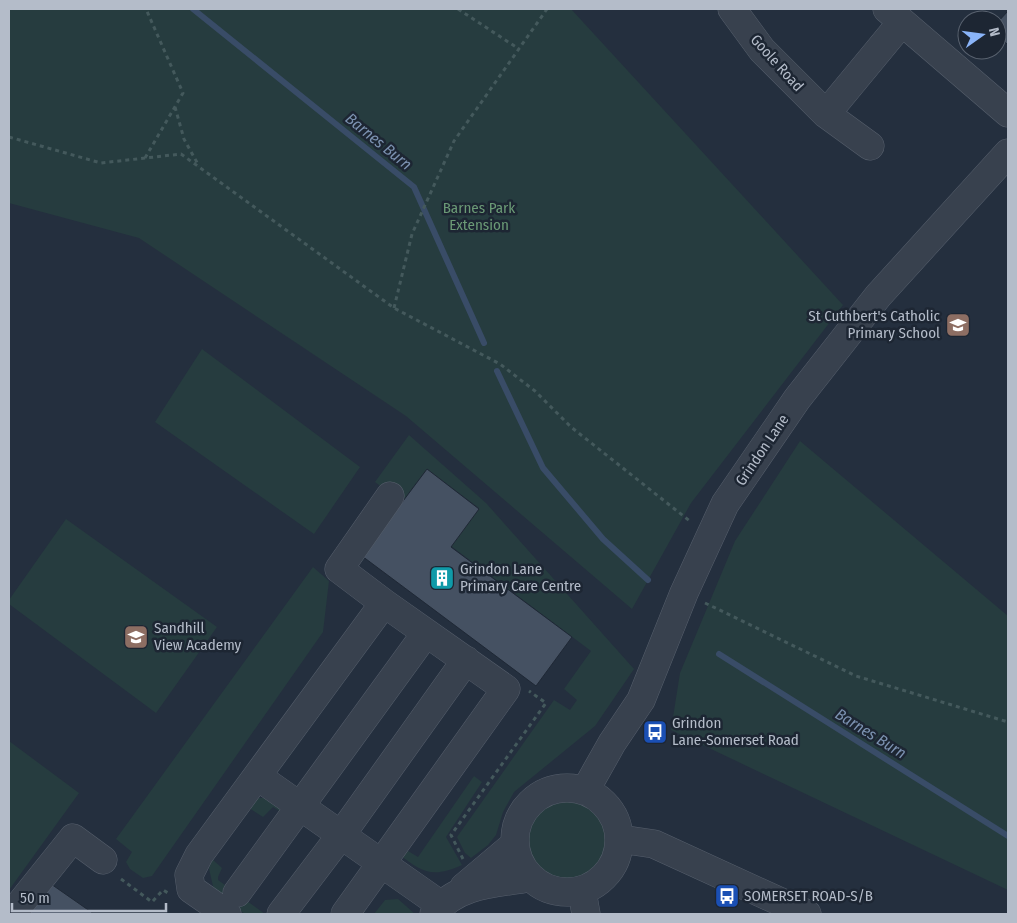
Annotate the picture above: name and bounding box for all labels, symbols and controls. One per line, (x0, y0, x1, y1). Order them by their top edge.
north arrow (957, 10, 1007, 60)
text: N (985, 26, 1003, 38)
street label: Goole Road (747, 31, 807, 95)
water label: Barnes Burn (342, 109, 416, 174)
park label: Barnes Park Extension (443, 199, 515, 234)
place label: St Cuthbert's Catholic Primary School (808, 307, 941, 342)
school or university icon: St Cuthbert's Catholic Primary School (945, 312, 971, 338)
street label: Grindon Lane (732, 411, 792, 489)
place label: Grindon Lane Primary Care Centre (460, 560, 581, 595)
building icon: Grindon Lane Primary Care Centre (429, 565, 455, 591)
place label: Sandhill View Academy (154, 619, 242, 654)
school or university icon: Sandhill View Academy (123, 624, 149, 650)
water label: Barnes Burn (832, 704, 910, 763)
place label: Grindon Lane-Somerset Road (672, 714, 799, 749)
bus stop icon: Grindon Lane-Somerset Road (642, 719, 668, 745)
scale bar (12, 880, 166, 912)
bus stop icon: SOMERSET ROAD-S/B (714, 883, 740, 909)
place label: SOMERSET ROAD-S/B (744, 887, 873, 905)
text: 50 m (20, 889, 50, 907)

